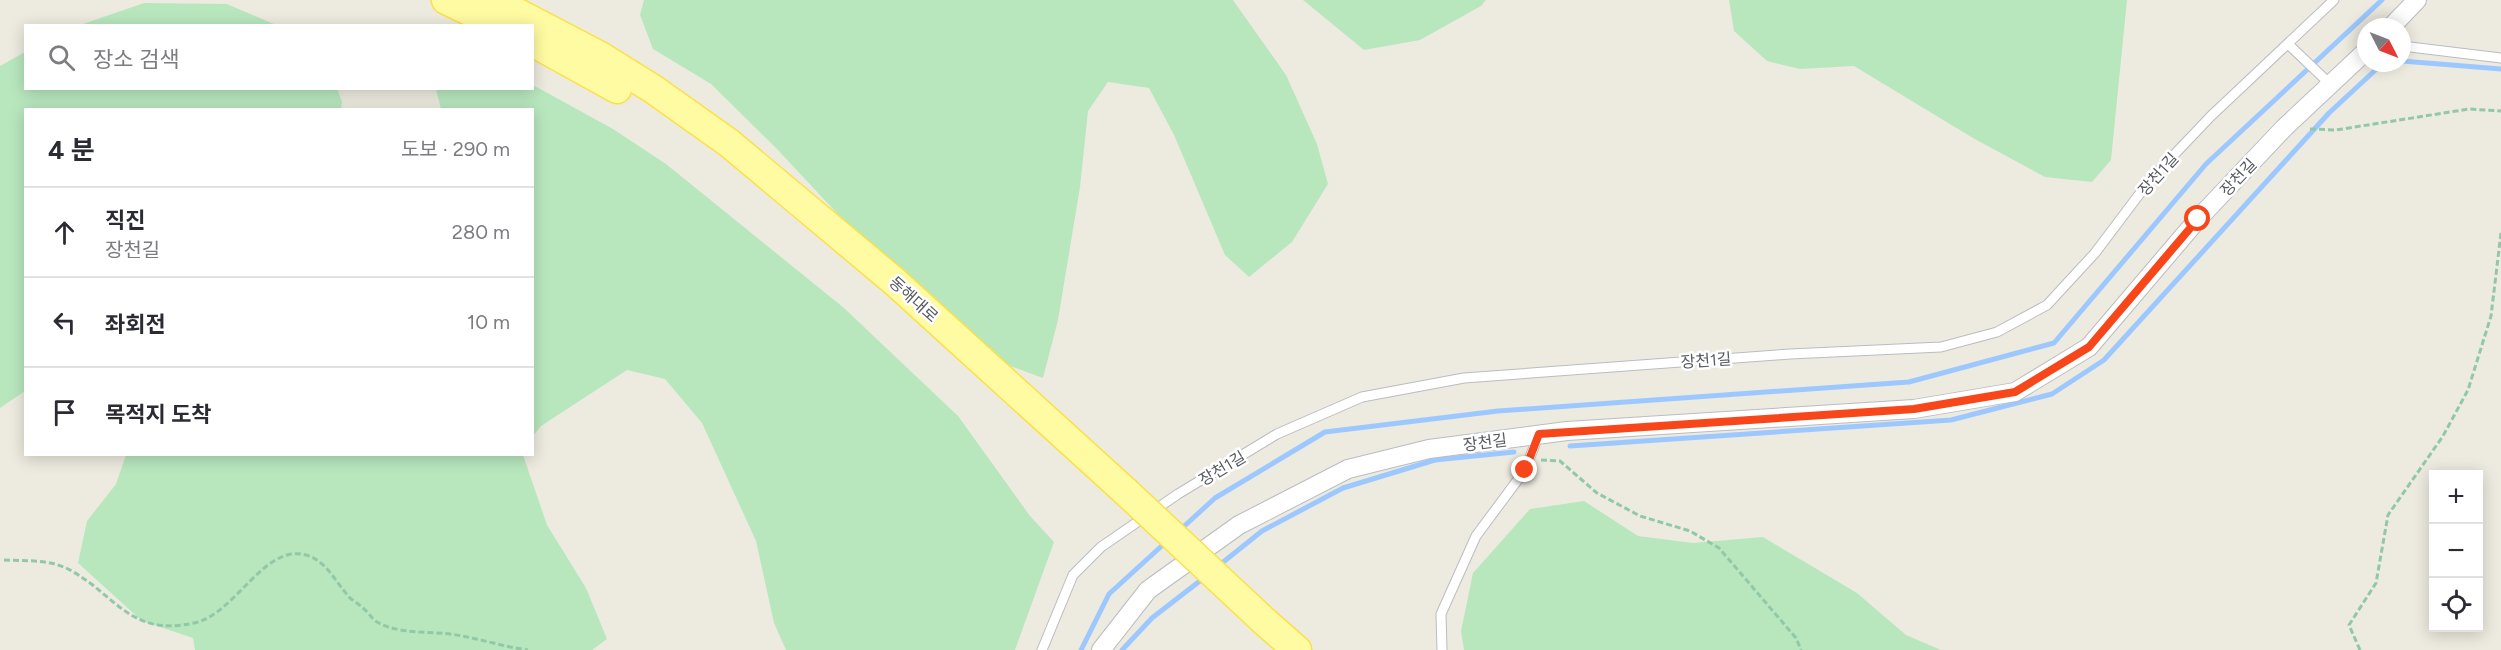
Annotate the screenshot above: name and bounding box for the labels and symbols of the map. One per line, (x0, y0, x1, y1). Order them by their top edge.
north arrow (2357, 18, 2411, 72)
street label: 장천1길 (2134, 149, 2182, 200)
street label: 장천길 (2216, 155, 2260, 200)
route start (2184, 205, 2210, 231)
street label: 동해대로 (885, 273, 942, 326)
street label: 장천1길 (1680, 349, 1732, 372)
street label: 장천길 (1462, 430, 1508, 455)
street label: 장천1길 (1196, 447, 1249, 490)
route end (1511, 456, 1537, 482)

